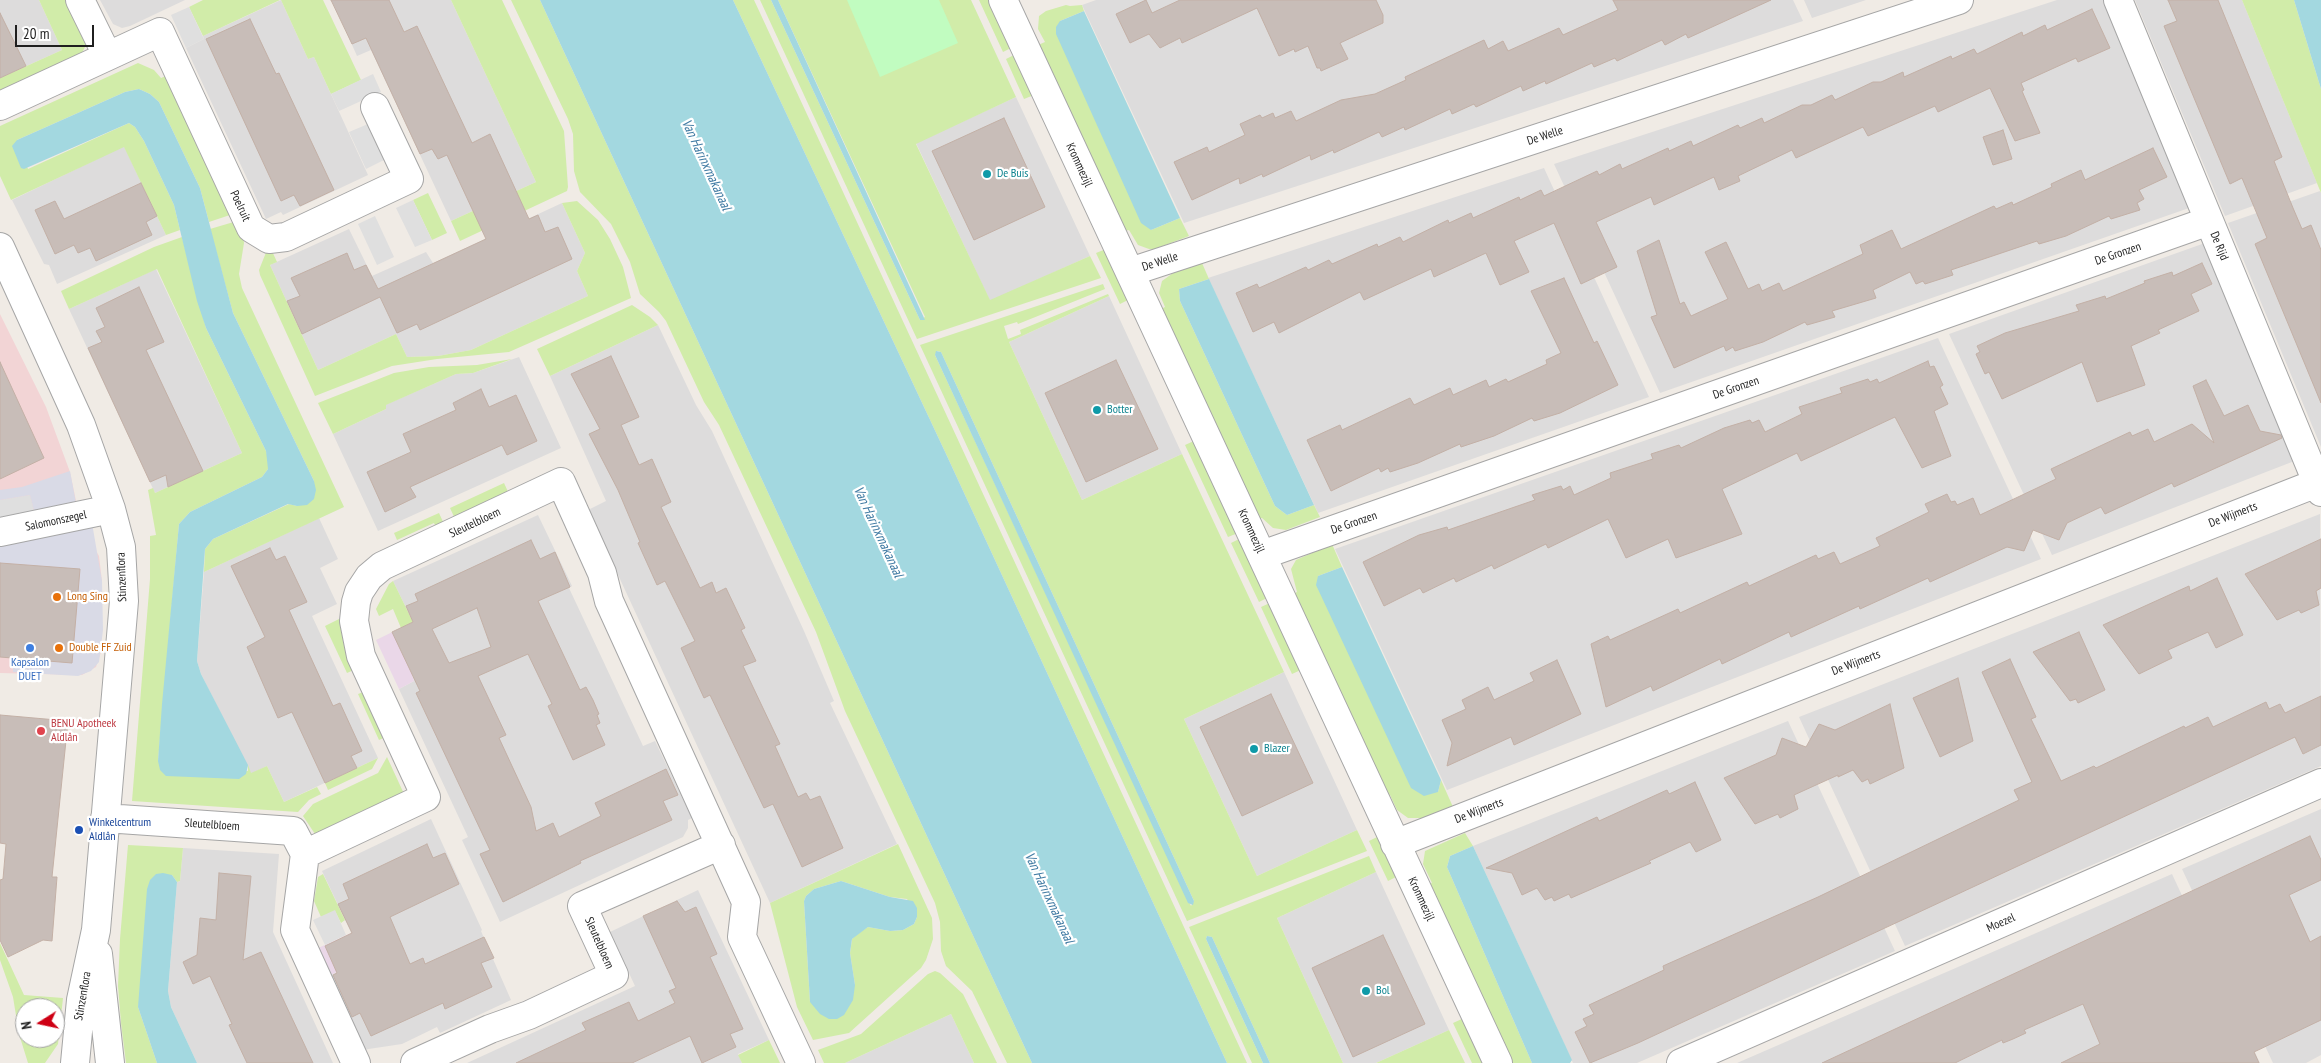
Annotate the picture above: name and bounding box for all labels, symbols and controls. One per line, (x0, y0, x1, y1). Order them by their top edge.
scale bar (18, 15, 96, 47)
text: 20 m (23, 24, 49, 43)
water label: Van Harinxmakanaal (677, 117, 735, 213)
street label: De Welle (1525, 123, 1565, 149)
street label: Krommezijl (1063, 141, 1095, 189)
place label: De Buis (997, 167, 1028, 181)
marker: De Buis (981, 168, 993, 180)
street label: Poelruit (227, 188, 253, 224)
street label: De Rijd (2207, 229, 2231, 263)
street label: De Gronzen (2093, 239, 2143, 269)
street label: De Welle (1140, 249, 1180, 275)
street label: De Gronzen (1711, 373, 1761, 403)
place label: Botter (1107, 403, 1133, 417)
marker: Botter (1091, 404, 1103, 416)
water label: Van Harinxmakanaal (849, 484, 907, 580)
street label: De Wijmerts (2207, 499, 2259, 531)
street label: Sleutelbloem (447, 505, 503, 541)
street label: Salomonszegel (24, 507, 88, 535)
street label: Krommezijl (1235, 507, 1267, 555)
street label: De Gronzen (1329, 508, 1379, 538)
street label: Stinzenflora (114, 552, 130, 602)
place label: Long Sing (67, 590, 108, 604)
marker: Long Sing (51, 591, 63, 603)
place label: Double FF Zuid (69, 641, 132, 655)
marker: Kapsalon DUET (24, 642, 36, 654)
marker: Double FF Zuid (53, 642, 65, 654)
street label: De Wijmerts (1830, 647, 1882, 679)
place label: Kapsalon DUET (11, 656, 49, 684)
place label: BENU Apotheek Aldlân (51, 717, 116, 745)
marker: BENU Apotheek Aldlân (35, 725, 47, 737)
place label: Blazer (1264, 742, 1290, 756)
marker: Blazer (1248, 743, 1260, 755)
street label: De Wijmerts (1453, 795, 1505, 827)
place label: Winkelcentrum Aldlân (89, 816, 151, 844)
street label: Sleutelbloem (184, 816, 240, 834)
marker: Winkelcentrum Aldlân (73, 824, 85, 836)
water label: Van Harinxmakanaal (1020, 850, 1078, 946)
street label: Krommezijl (1405, 875, 1437, 923)
street label: Moezel (1985, 910, 2017, 936)
street label: Sleutelbloem (581, 915, 617, 971)
street label: Stinzenflora (72, 970, 94, 1022)
place label: Bol (1376, 984, 1390, 998)
marker: Bol (1360, 985, 1372, 997)
north arrow (15, 998, 65, 1048)
text: N (17, 1020, 36, 1031)

